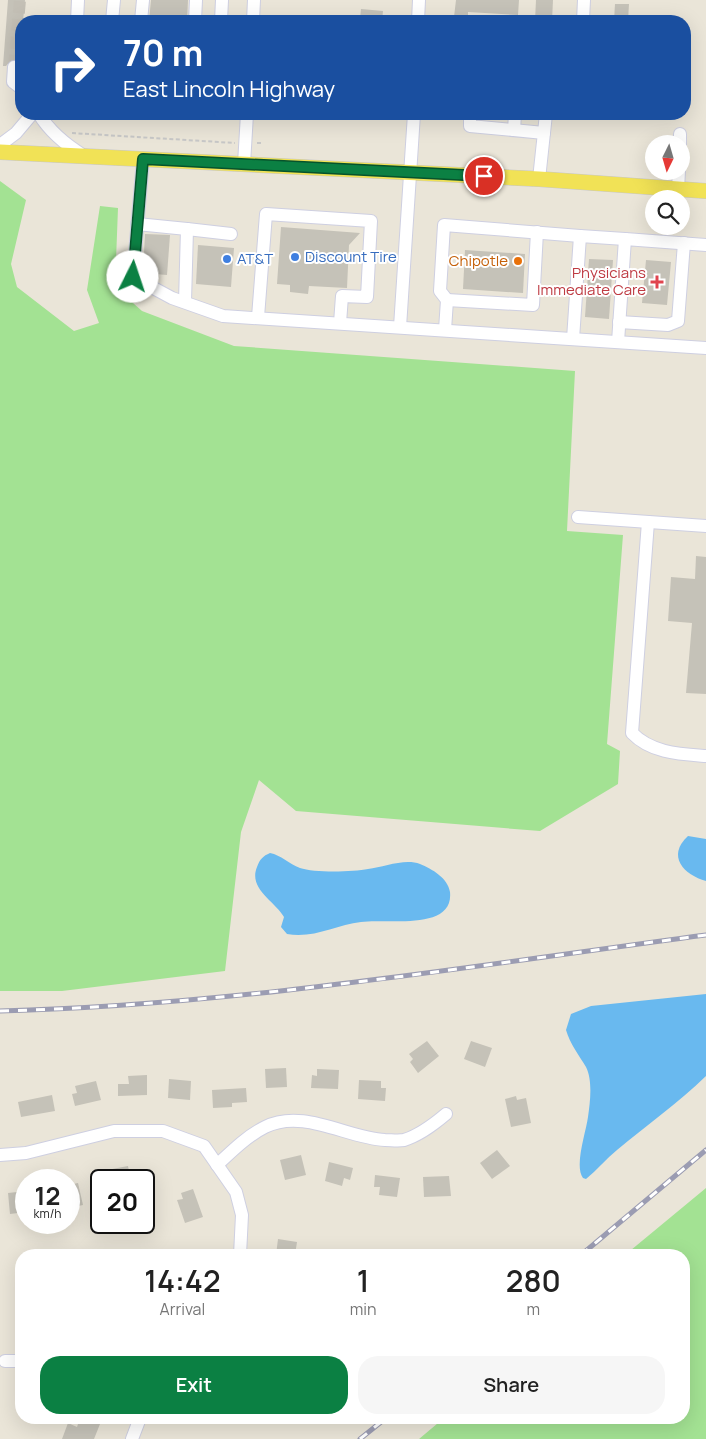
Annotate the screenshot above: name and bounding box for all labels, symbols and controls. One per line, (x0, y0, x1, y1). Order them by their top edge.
text: 70 m (123, 29, 203, 77)
icon: right (40, 35, 105, 100)
text: East Lincoln Highway (123, 74, 335, 104)
north arrow (645, 135, 690, 180)
map controls (645, 135, 690, 235)
pin (463, 155, 505, 197)
icon: arrive (470, 162, 498, 190)
button: search (645, 190, 690, 235)
place label: Discount Tire (305, 246, 397, 267)
place label: AT&T (237, 248, 273, 269)
position arrow (106, 250, 158, 302)
place label: Chipotle (449, 250, 508, 271)
marker: Discount Tire (289, 251, 301, 263)
marker: AT&T (221, 253, 233, 265)
marker: Chipotle (512, 255, 524, 267)
place label: Physicians Immediate Care (537, 262, 646, 300)
marker: Physicians Immediate Care (650, 275, 664, 289)
speed limit sign: 20 (90, 1169, 155, 1234)
text: 12 (35, 1178, 60, 1213)
text: km/h (34, 1205, 61, 1222)
text: 14:42 (144, 1260, 221, 1301)
text: 1 (357, 1260, 370, 1301)
text: 280 (506, 1260, 561, 1301)
text: Arrival (160, 1298, 205, 1320)
text: min (350, 1298, 377, 1320)
text: m (527, 1298, 540, 1320)
button: Exit (40, 1356, 348, 1414)
button: Share (358, 1356, 665, 1414)

